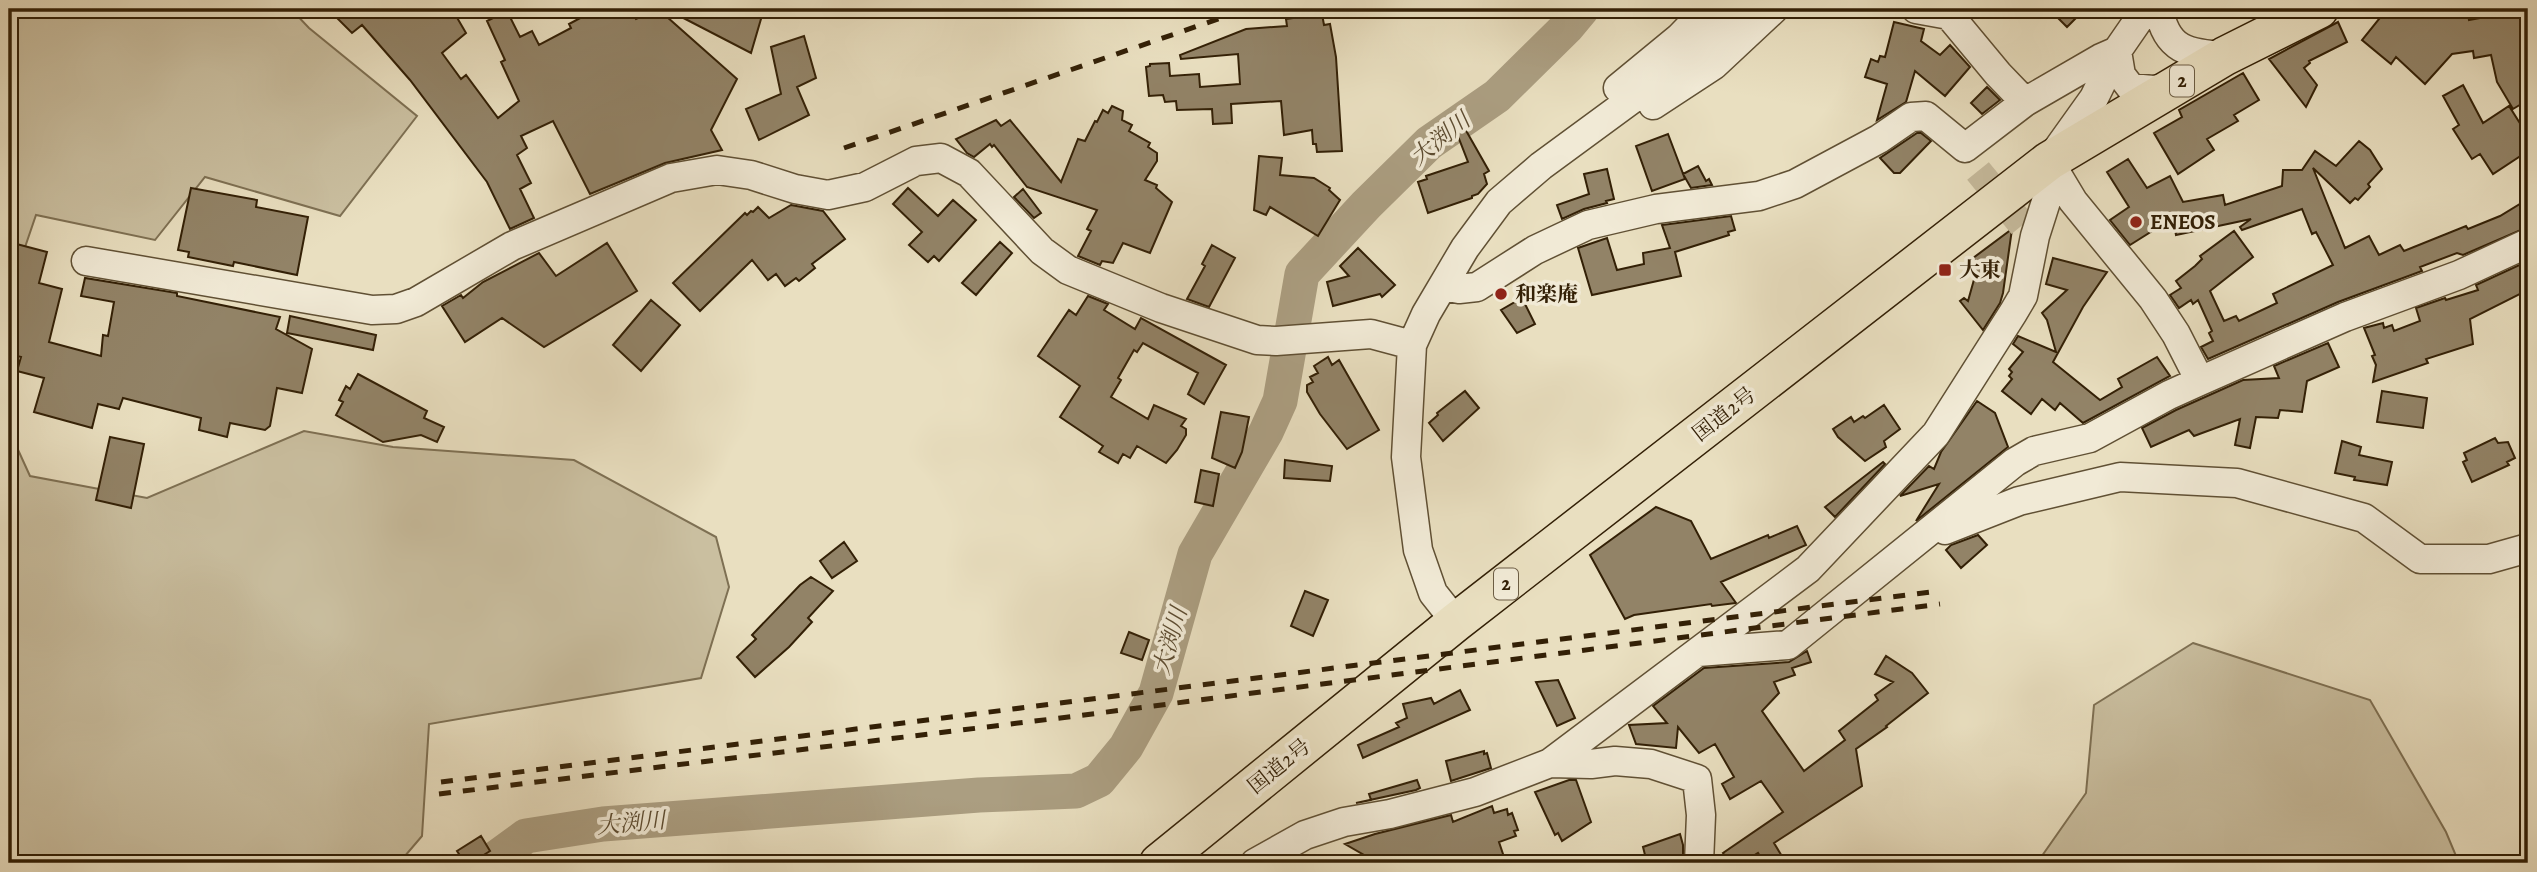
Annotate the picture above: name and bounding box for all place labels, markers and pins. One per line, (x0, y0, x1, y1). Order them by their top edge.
place label: ENEOS (2150, 208, 2216, 236)
marker: ENEOS (2128, 214, 2144, 230)
place label: 大東 (1959, 256, 2001, 284)
marker: 大東 (1937, 262, 1953, 278)
place label: 和楽庵 (1515, 280, 1578, 308)
marker: 和楽庵 (1493, 286, 1509, 302)

